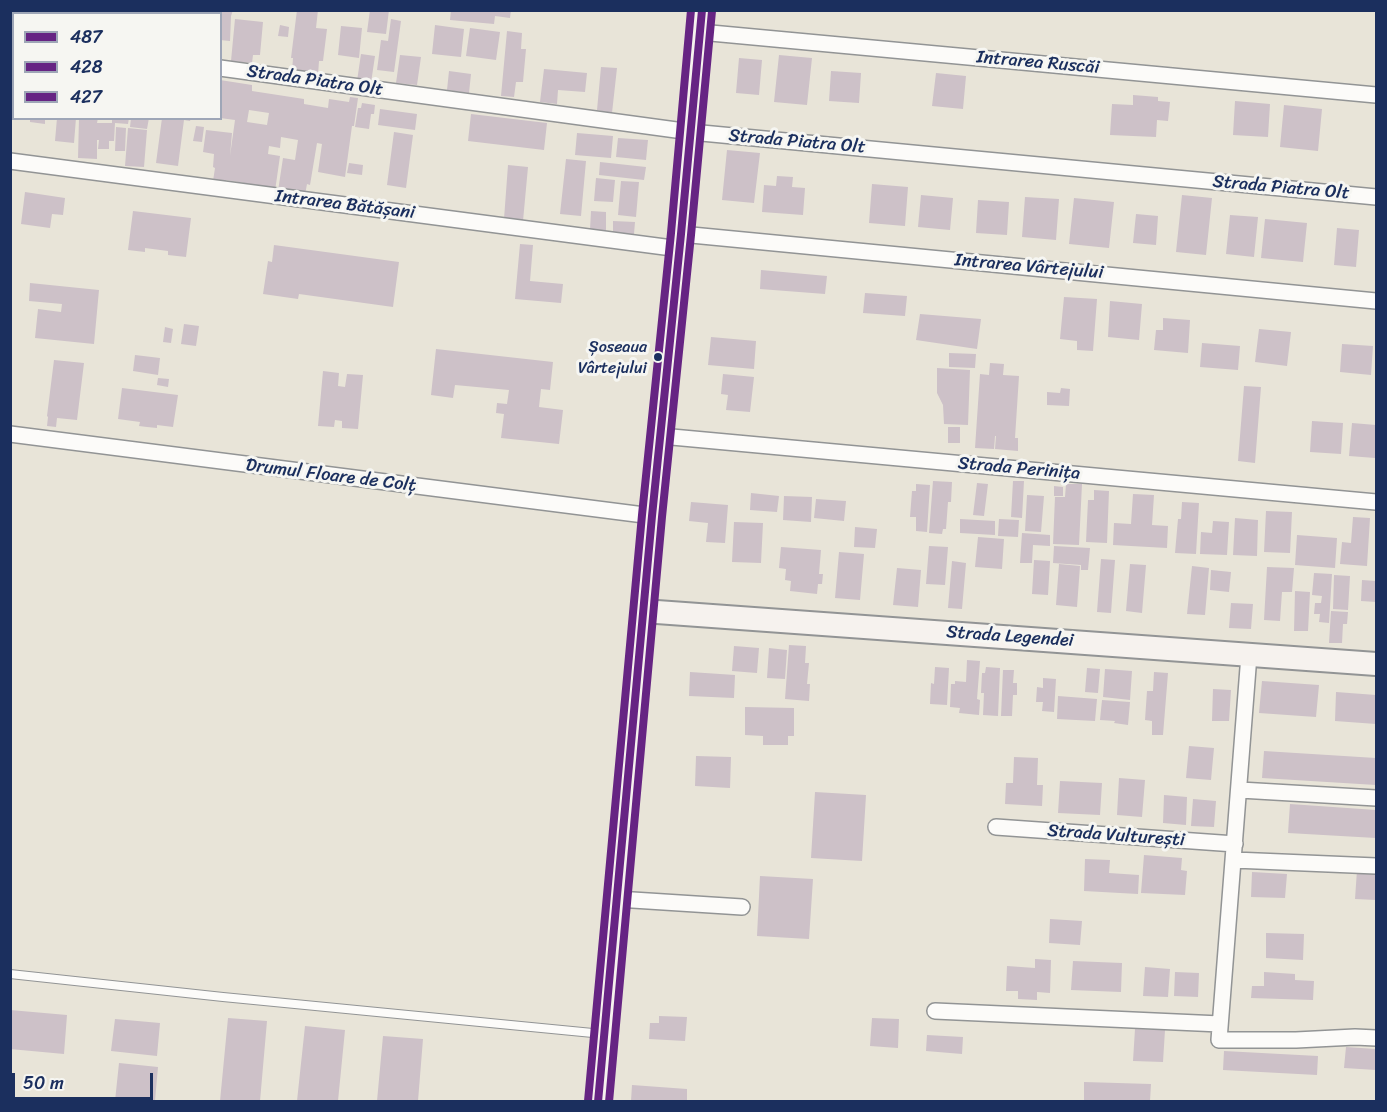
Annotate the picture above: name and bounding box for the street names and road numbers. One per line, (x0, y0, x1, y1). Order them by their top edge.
street label: Intrarea Ruscăi (976, 47, 1100, 79)
street label: Strada Piatra Olt (245, 61, 385, 101)
street label: Strada Piatra Olt (728, 125, 866, 159)
street label: Strada Piatra Olt (1212, 171, 1350, 205)
street label: Intrarea Bătășani (274, 186, 416, 224)
street label: Intrarea Vârtejului (954, 250, 1104, 284)
street label: Strada Perinița (957, 453, 1081, 485)
street label: Drumul Floare de Colț (244, 455, 418, 497)
street label: Strada Legendei (946, 622, 1074, 652)
street label: Strada Vulturești (1046, 820, 1186, 852)

